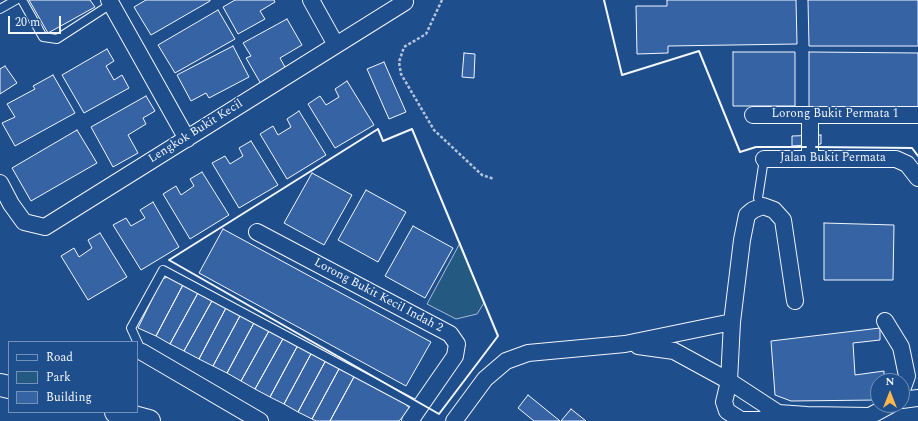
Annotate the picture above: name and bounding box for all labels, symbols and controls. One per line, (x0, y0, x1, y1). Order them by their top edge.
scale bar (10, 8, 63, 34)
text: 20 m (15, 13, 40, 32)
street label: Lengkok Bukit Kecil (146, 97, 246, 167)
street label: Lorong Bukit Permata 1 (771, 108, 899, 122)
street label: Jalan Bukit Permata (780, 152, 886, 166)
street label: Lorong Bukit Kecil Indah 2 (311, 256, 445, 336)
legend (8, 341, 138, 413)
text: Road (46, 348, 73, 367)
text: Park (46, 368, 71, 387)
north arrow (870, 373, 910, 413)
text: N (886, 373, 894, 390)
text: Building (46, 388, 92, 407)

